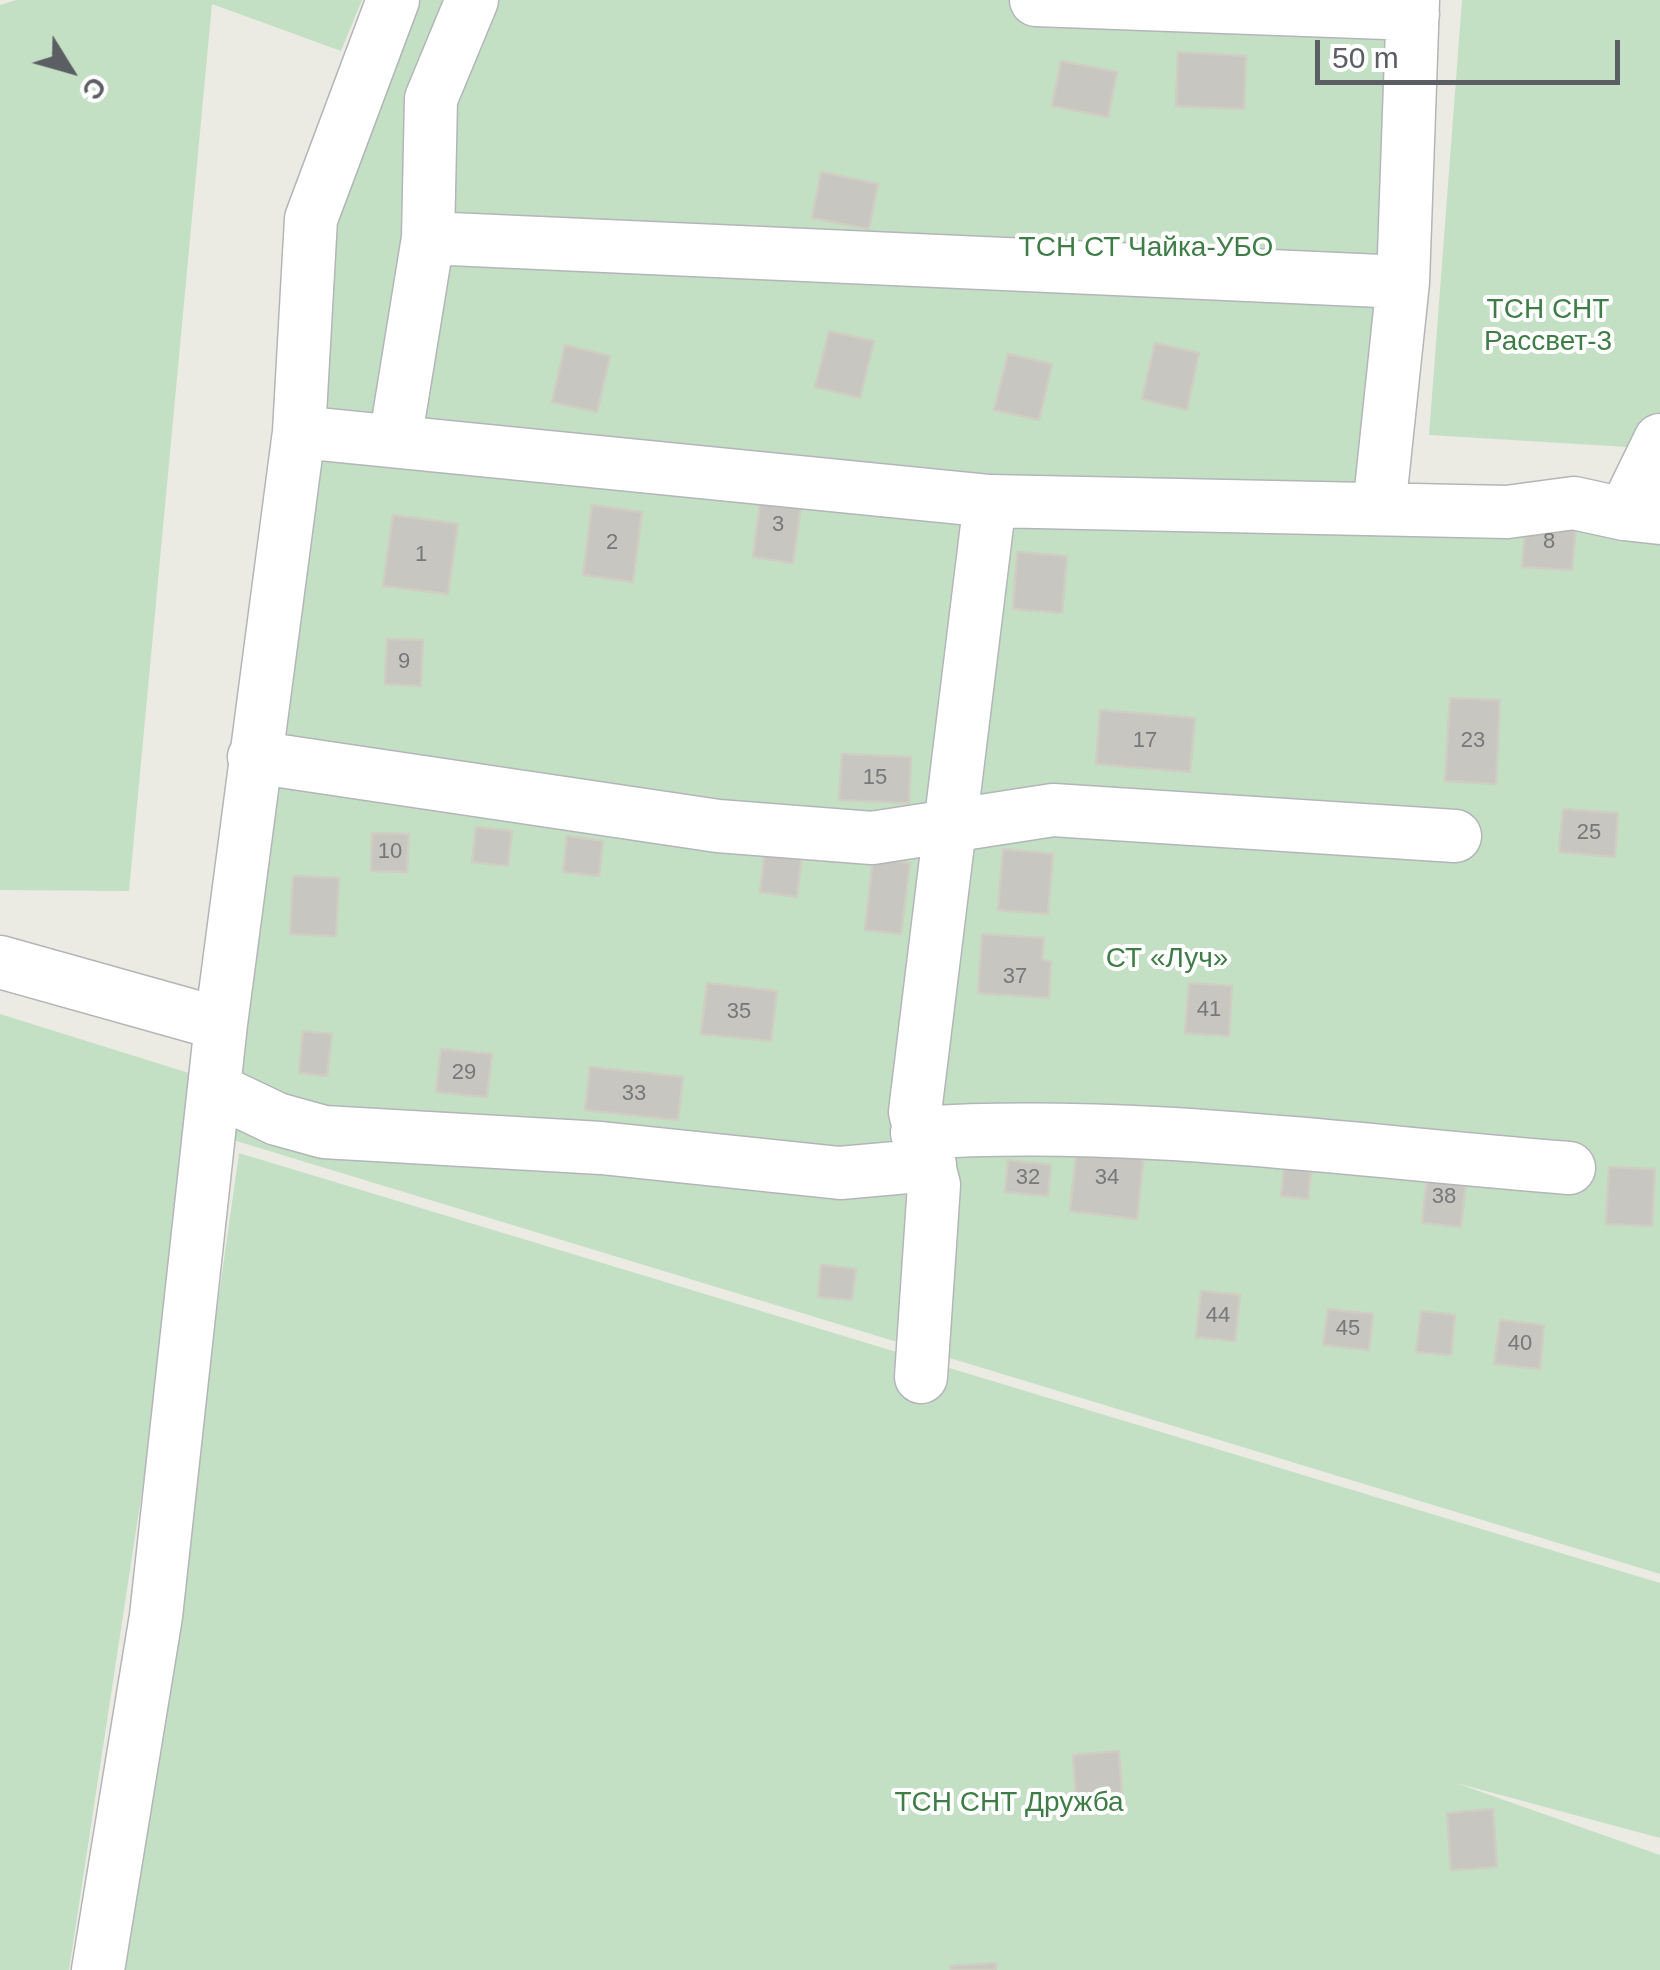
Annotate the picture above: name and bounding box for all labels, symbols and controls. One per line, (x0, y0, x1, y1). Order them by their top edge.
north arrow (20, 20, 120, 120)
scale bar (1320, 20, 1625, 82)
text: 50 m (1332, 41, 1399, 74)
text: С (76, 71, 113, 106)
park label: ТСН СТ Чайка-УБО (1019, 231, 1273, 265)
park label: ТСН СНТ Рассвет-3 (1484, 293, 1612, 359)
house number: 3 (772, 512, 784, 538)
house number: 8 (1543, 529, 1555, 555)
house number: 2 (606, 530, 618, 556)
house number: 1 (415, 542, 427, 568)
house number: 9 (398, 649, 410, 675)
house number: 17 (1133, 728, 1157, 754)
house number: 23 (1461, 728, 1485, 754)
house number: 15 (863, 765, 887, 791)
house number: 25 (1577, 820, 1601, 846)
house number: 10 (378, 839, 402, 865)
park label: СТ «Луч» (1106, 942, 1228, 976)
house number: 37 (1003, 964, 1027, 990)
house number: 41 (1197, 997, 1221, 1023)
house number: 35 (727, 999, 751, 1025)
house number: 29 (452, 1060, 476, 1086)
house number: 33 (622, 1081, 646, 1107)
house number: 32 (1016, 1165, 1040, 1191)
house number: 34 (1095, 1165, 1119, 1191)
house number: 38 (1432, 1184, 1456, 1210)
house number: 44 (1206, 1303, 1230, 1329)
house number: 45 (1336, 1316, 1360, 1342)
house number: 40 (1508, 1331, 1532, 1357)
park label: ТСН СНТ Дружба (894, 1786, 1124, 1820)

